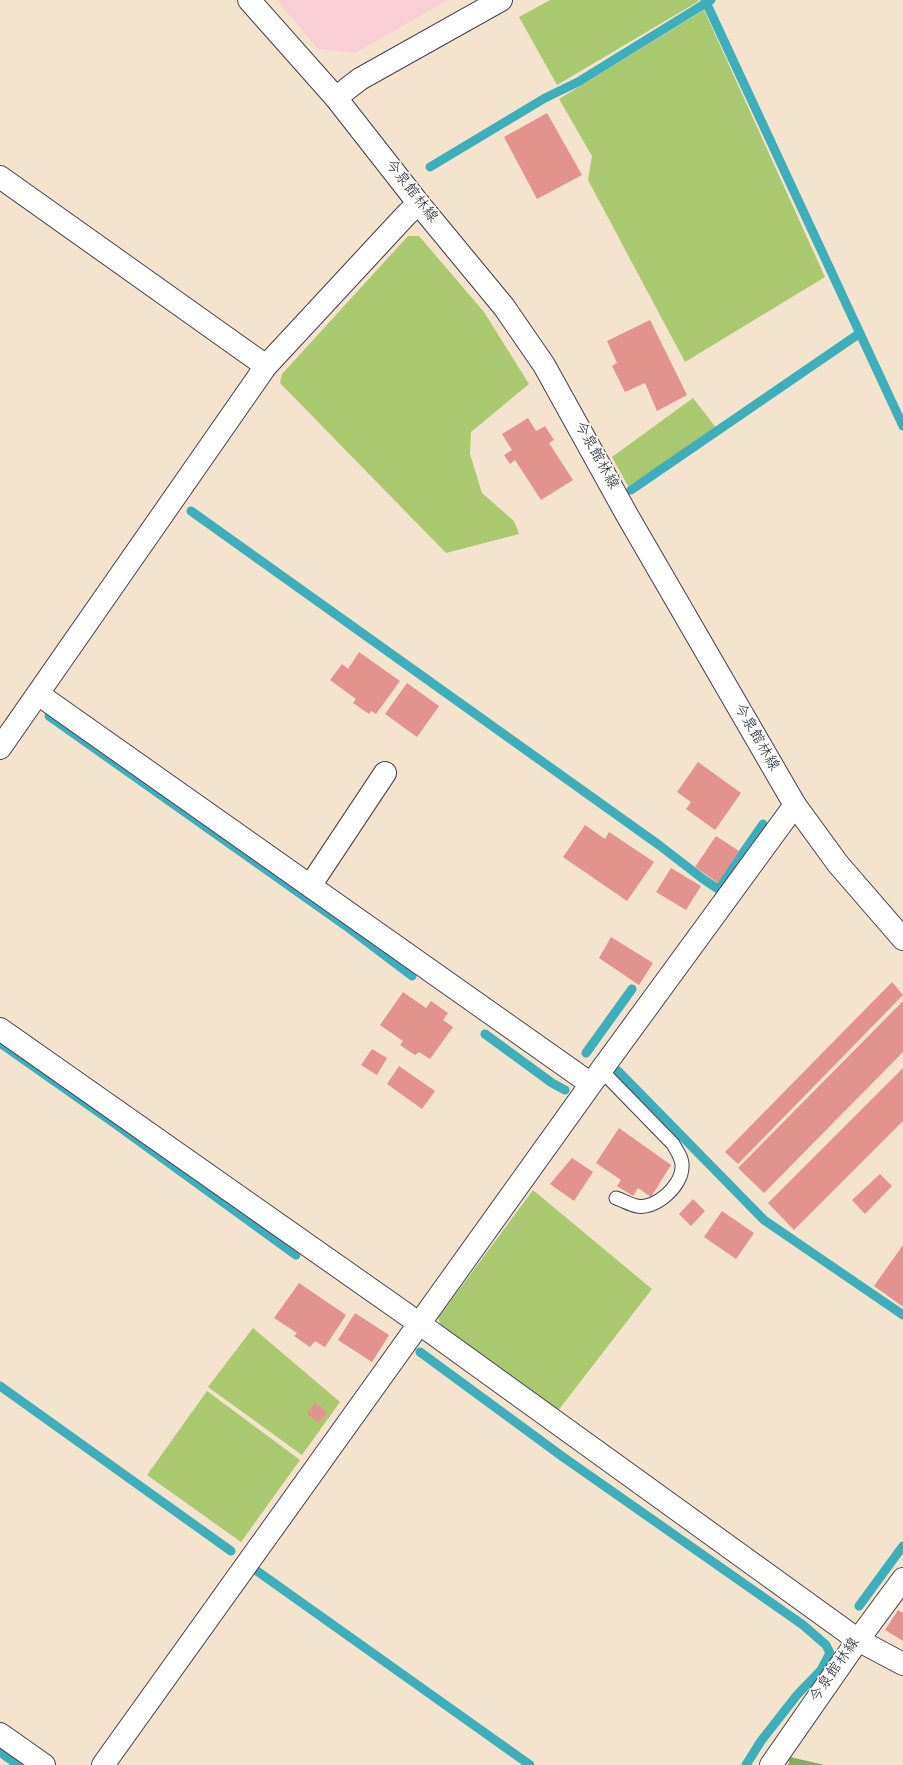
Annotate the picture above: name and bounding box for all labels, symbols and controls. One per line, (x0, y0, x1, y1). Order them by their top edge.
street label: 今泉館林線 (380, 157, 440, 227)
street label: 今泉館林線 (569, 419, 621, 493)
street label: 今泉館林線 (728, 701, 782, 775)
street label: 今泉館林線 (807, 1635, 865, 1707)

